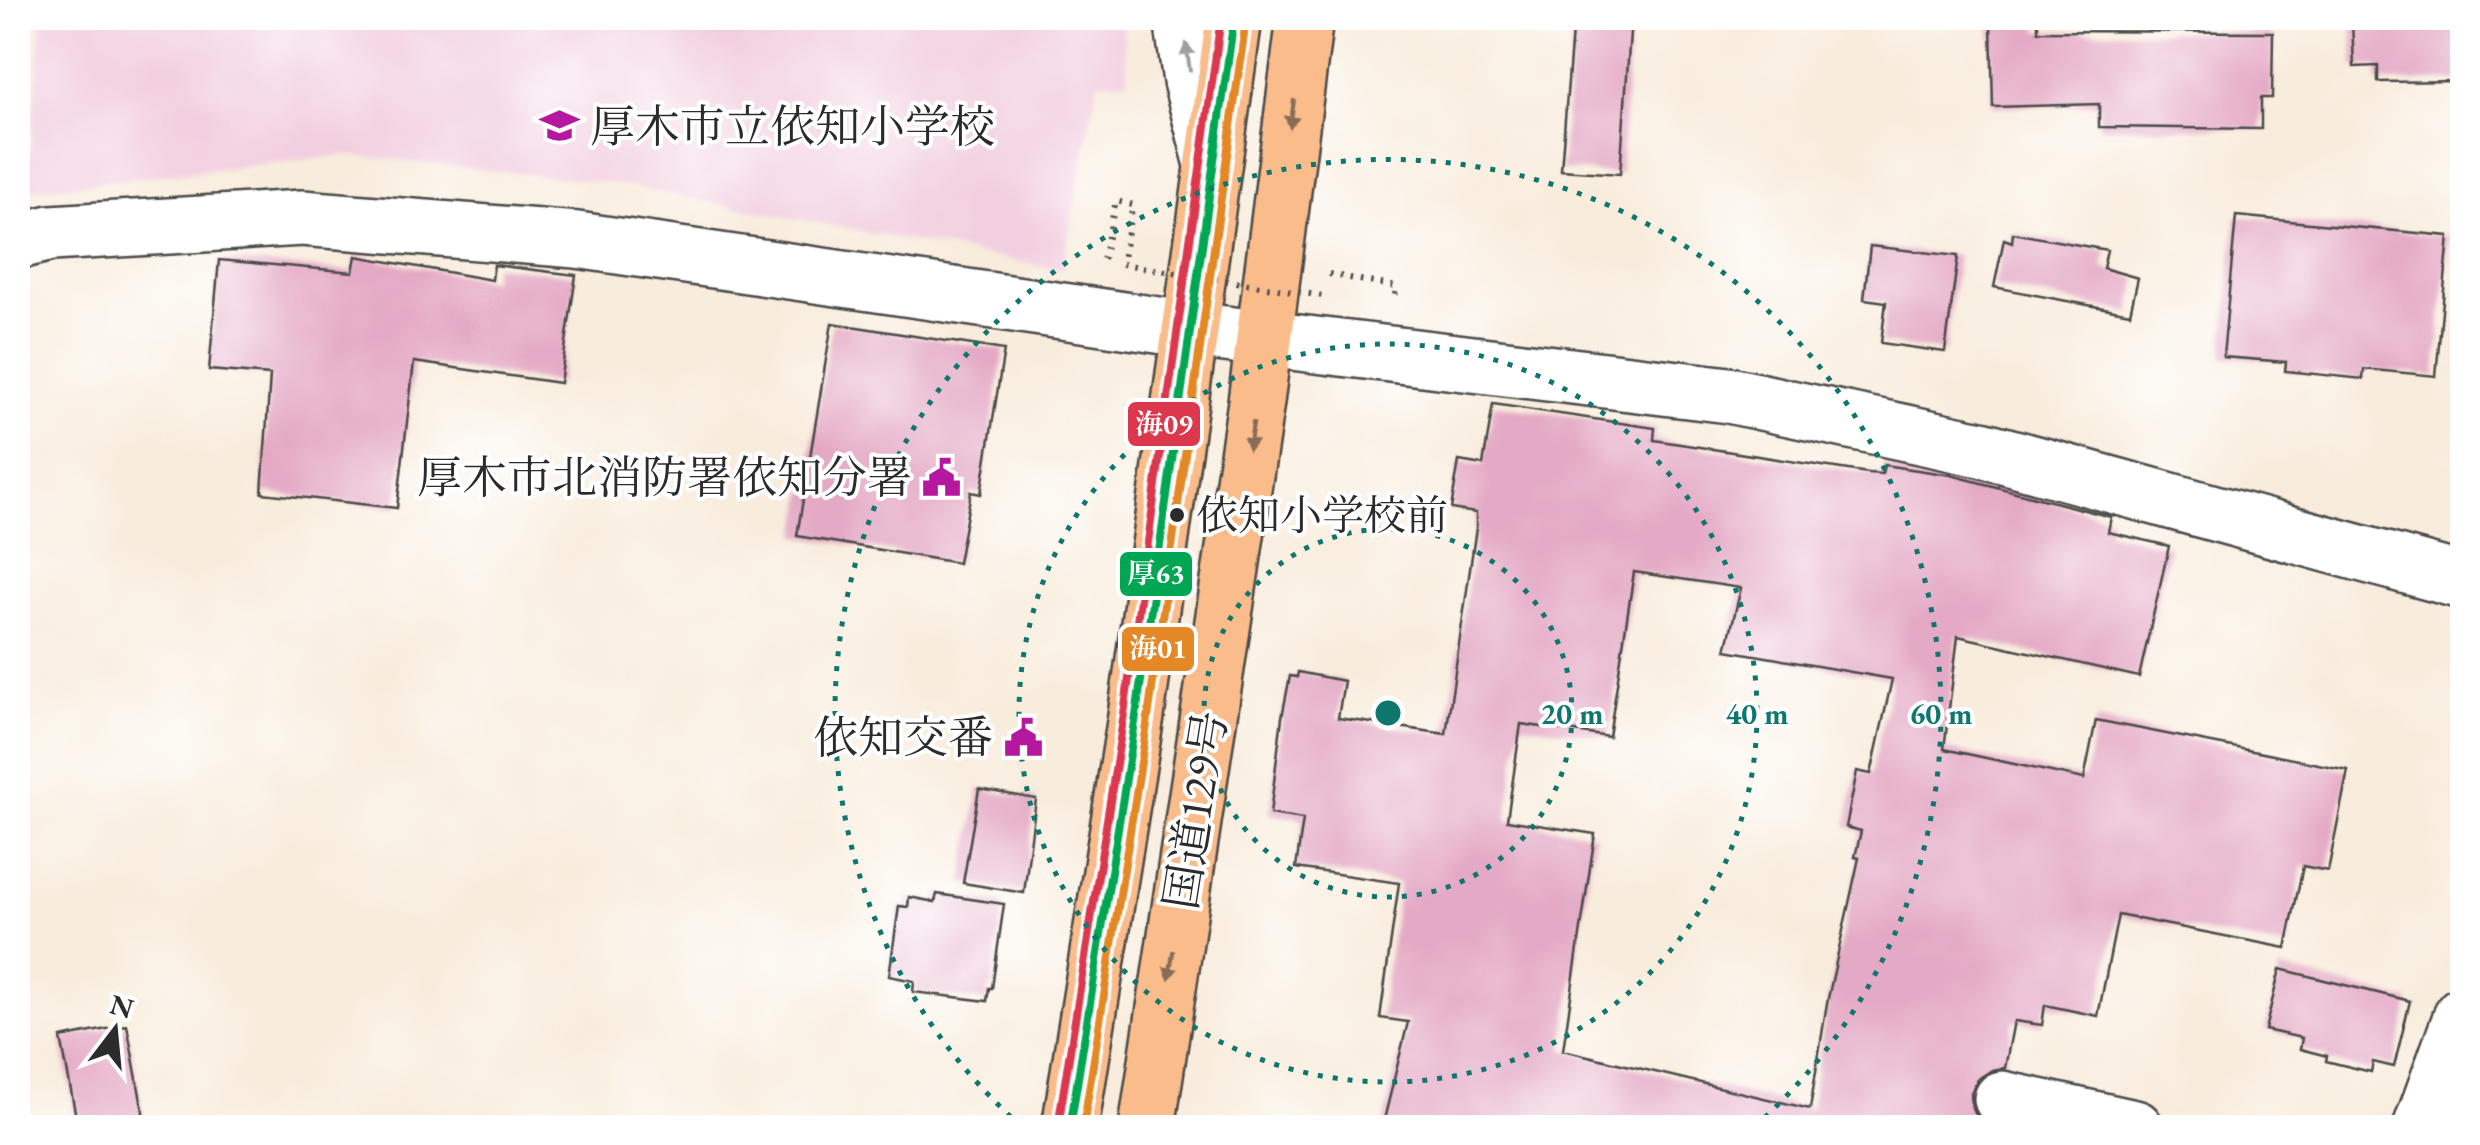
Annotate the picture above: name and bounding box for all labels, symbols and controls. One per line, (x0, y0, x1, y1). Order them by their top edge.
one-way arrow (1179, 41, 1195, 72)
place label: 厚木市立依知小学校 (590, 97, 995, 155)
one-way arrow (1284, 99, 1300, 130)
school or university icon: 厚木市立依知小学校 (539, 105, 581, 147)
line badge: 海09 (1126, 400, 1202, 448)
text: 海09 (1135, 406, 1193, 442)
one-way arrow (1243, 421, 1258, 453)
place label: 厚木市北消防署依知分署 (417, 448, 912, 506)
public building icon: 厚木市北消防署依知分署 (921, 456, 963, 498)
place label: 依知小学校前 (1196, 488, 1448, 543)
marker: 依知小学校前 (1167, 505, 1187, 525)
line badge: 厚63 (1118, 550, 1194, 598)
text: 厚63 (1127, 555, 1185, 591)
line badge: 海01 (1120, 625, 1196, 673)
text: 海01 (1129, 630, 1187, 666)
text: 20 m (1540, 694, 1604, 733)
text: 40 m (1725, 694, 1789, 733)
text: 60 m (1909, 694, 1973, 733)
centre of rings (1370, 695, 1406, 731)
street label: 国道129号 (1151, 707, 1239, 913)
place label: 依知交番 (813, 708, 993, 766)
public building icon: 依知交番 (1002, 716, 1044, 758)
one-way arrow (1163, 950, 1179, 982)
north arrow (65, 980, 165, 1080)
text: N (106, 986, 138, 1026)

